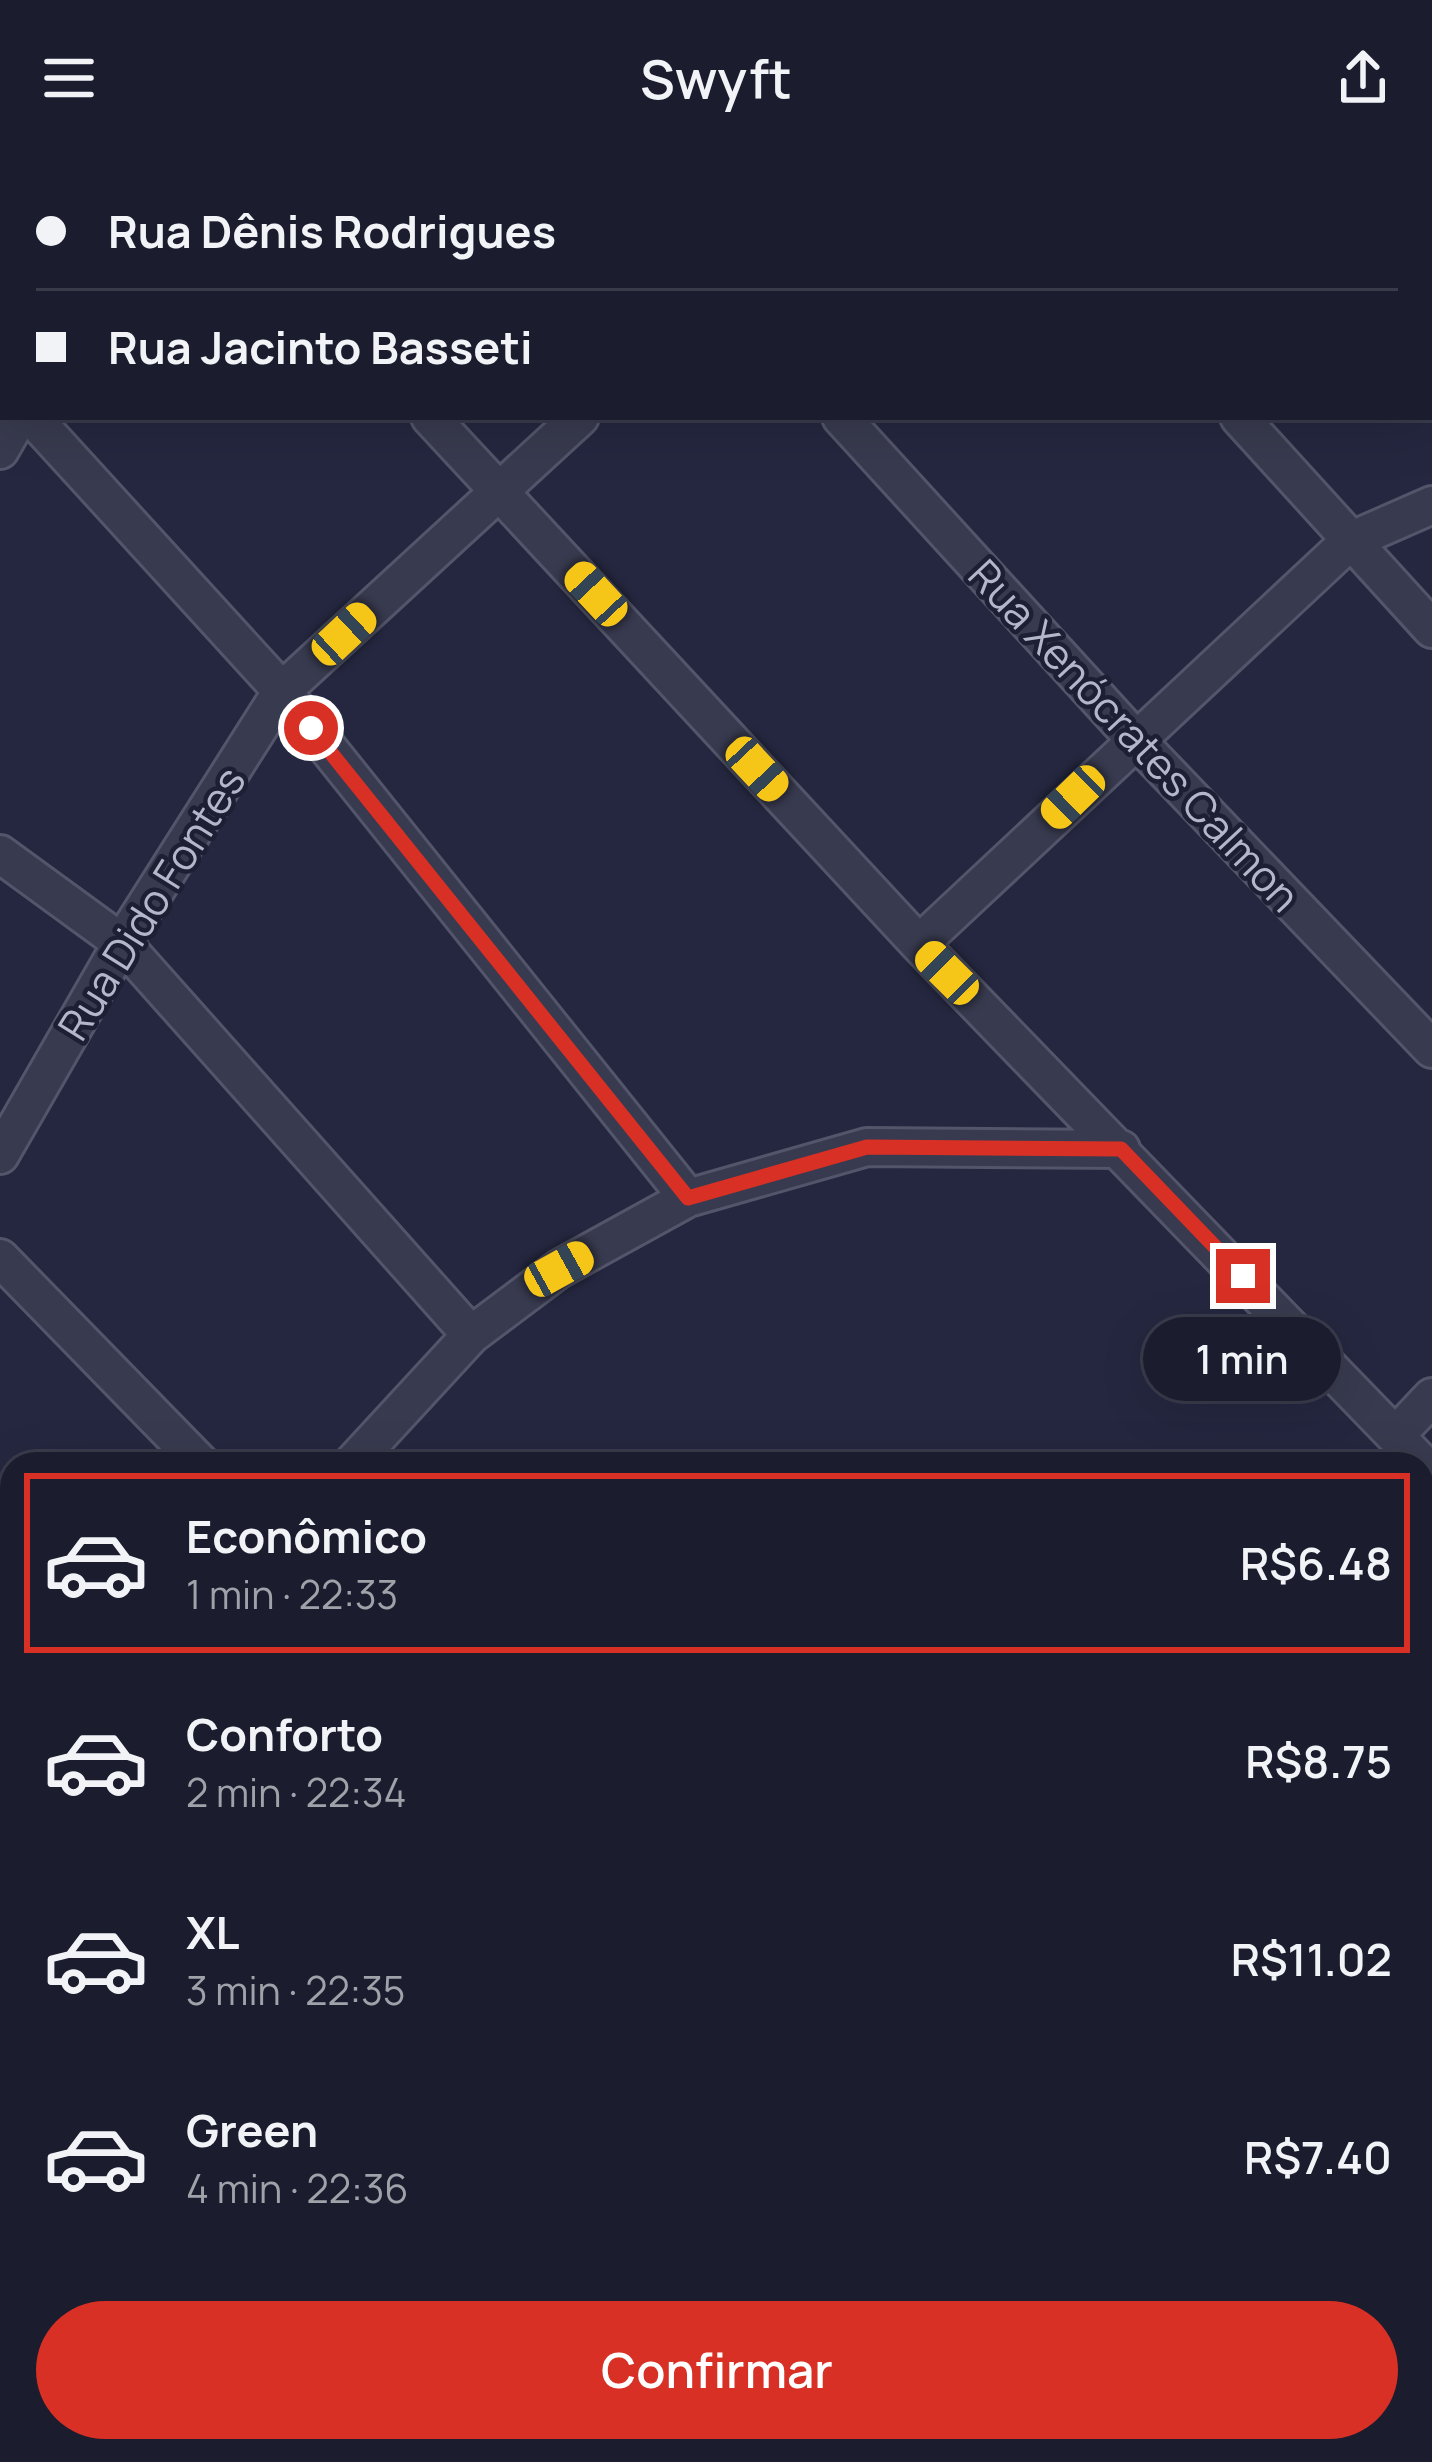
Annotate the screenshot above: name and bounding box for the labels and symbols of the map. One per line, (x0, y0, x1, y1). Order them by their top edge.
street label: Rua Xenócrates Calmon (956, 546, 1314, 924)
car (558, 555, 634, 633)
car (305, 596, 383, 672)
route start (284, 701, 338, 755)
car (719, 730, 795, 808)
street label: Rua Dido Fontes (44, 755, 258, 1051)
car (1035, 759, 1111, 835)
car (909, 935, 985, 1011)
car (519, 1236, 599, 1302)
route end (1216, 1249, 1270, 1303)
callout: 1 min (1144, 1318, 1342, 1402)

